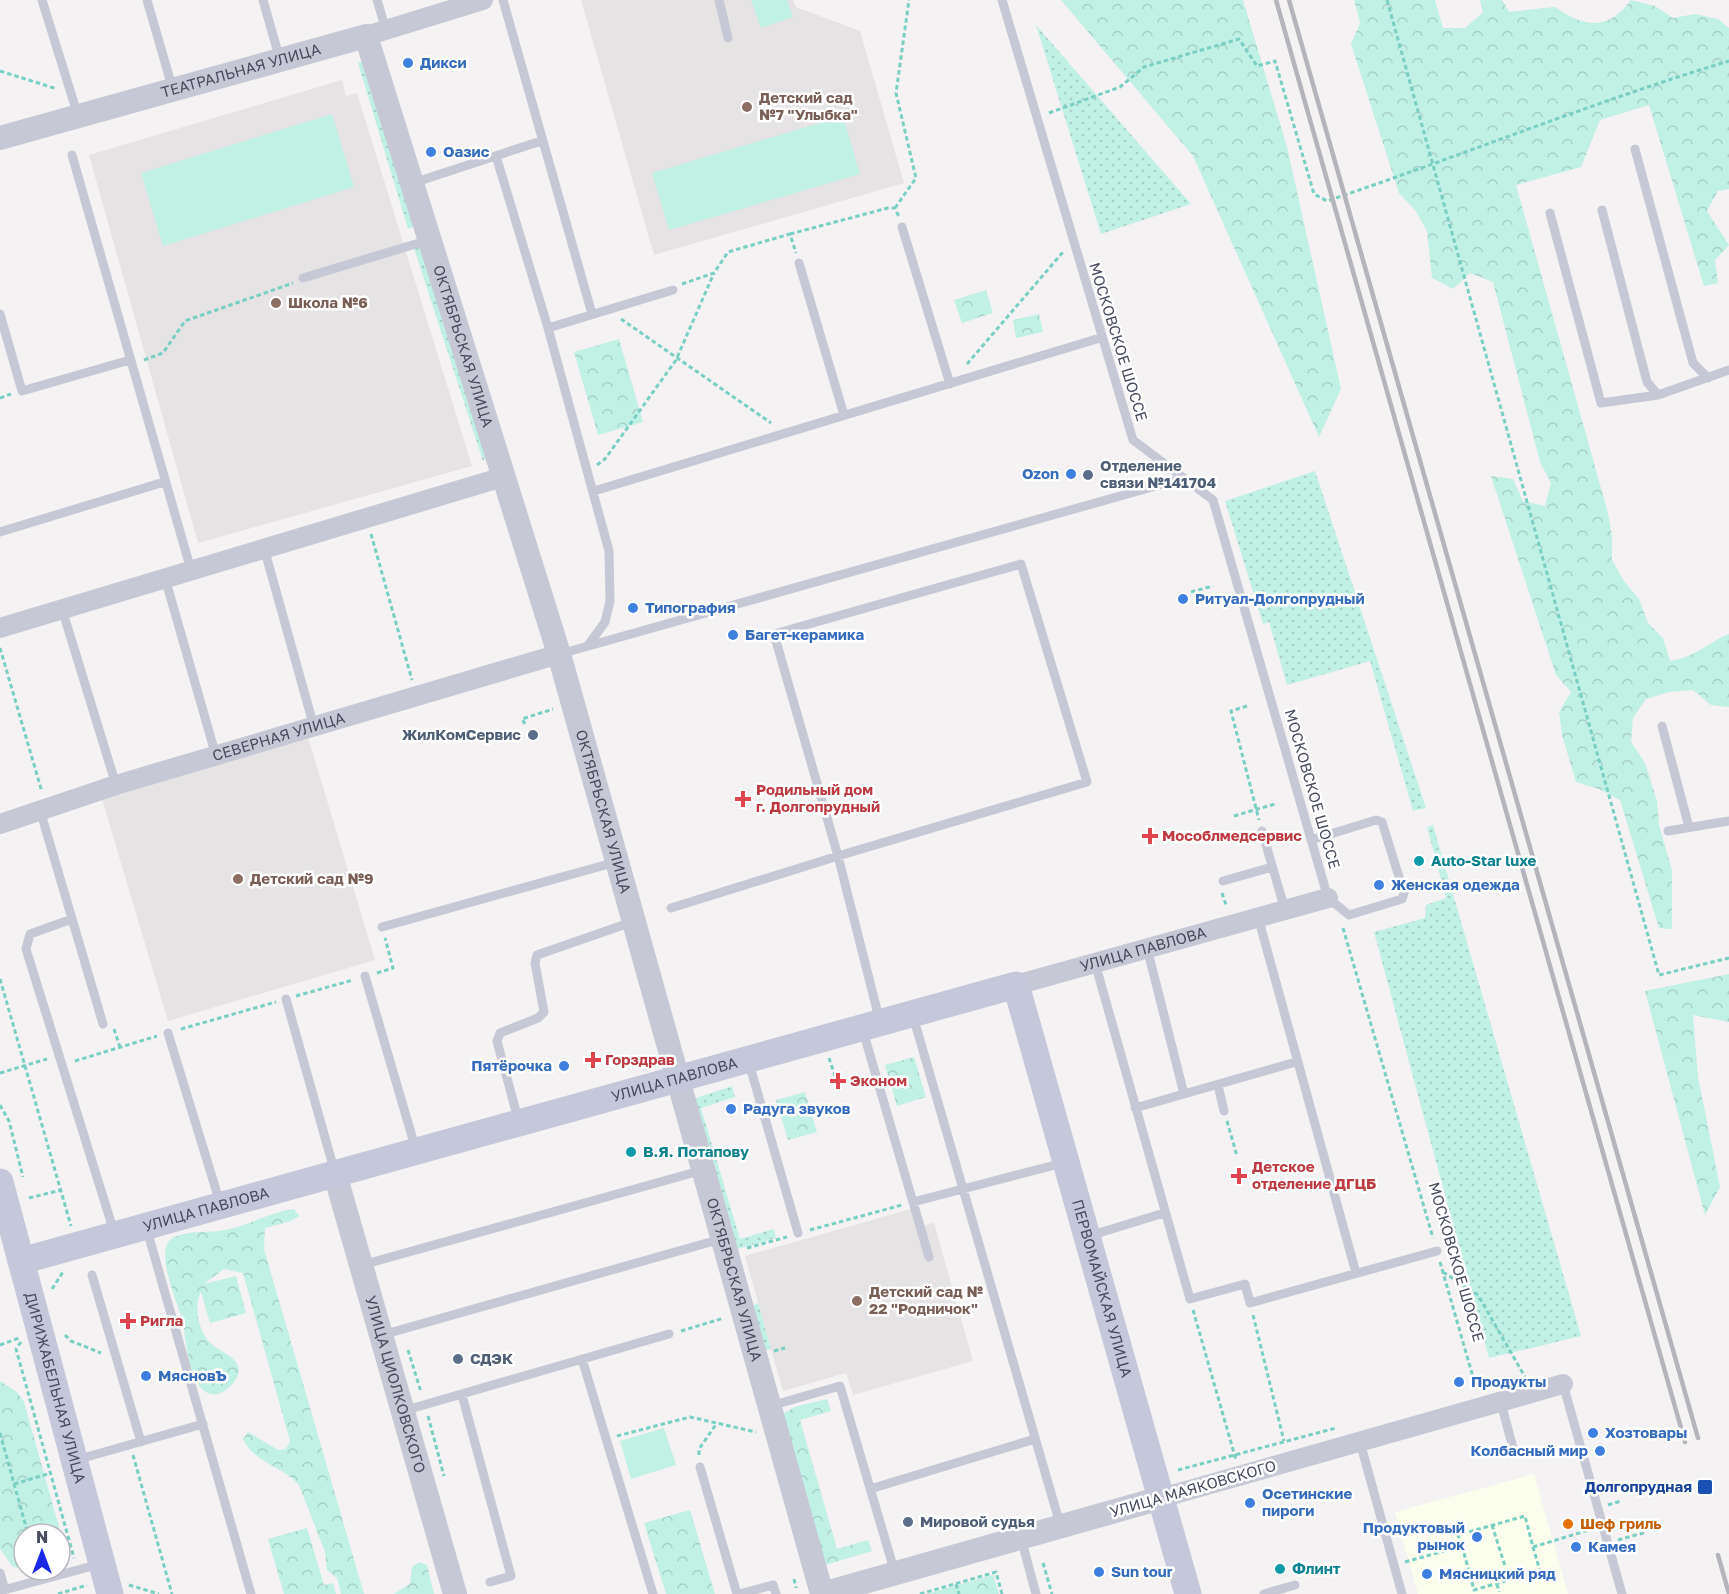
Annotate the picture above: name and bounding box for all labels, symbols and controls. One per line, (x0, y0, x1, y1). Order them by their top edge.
street label: ТЕАТРАЛЬНАЯ УЛИЦА (159, 39, 322, 101)
place label: Дикси (420, 53, 467, 71)
marker: Дикси (401, 56, 415, 70)
place label: Детский сад №7 "Улыбка" (759, 88, 858, 123)
marker: Детский сад №7 "Улыбка" (740, 100, 754, 114)
place label: Оазис (443, 142, 490, 160)
marker: Оазис (424, 145, 438, 159)
street label: МОСКОВСКОЕ ШОССЕ (1086, 260, 1152, 423)
street label: ОКТЯБРЬСКАЯ УЛИЦА (430, 263, 498, 429)
place label: Школа №6 (288, 293, 368, 311)
marker: Школа №6 (269, 296, 283, 310)
place label: Отделение связи №141704 (1100, 456, 1216, 491)
place label: Ozon (1022, 464, 1059, 482)
marker: Ozon (1064, 467, 1078, 481)
marker: Отделение связи №141704 (1081, 468, 1095, 482)
place label: Ритуал-Долгопрудный (1195, 589, 1365, 607)
marker: Ритуал-Долгопрудный (1176, 592, 1190, 606)
place label: Типография (645, 598, 736, 616)
marker: Типография (626, 601, 640, 615)
place label: Багет-керамика (745, 625, 865, 643)
marker: Багет-керамика (726, 628, 740, 642)
street label: МОСКОВСКОЕ ШОССЕ (1282, 707, 1344, 871)
street label: СЕВЕРНАЯ УЛИЦА (210, 708, 347, 764)
place label: ЖилКомСервис (402, 725, 521, 743)
street label: ОКТЯБРЬСКАЯ УЛИЦА (573, 727, 635, 895)
marker: ЖилКомСервис (526, 728, 540, 742)
place label: Родильный дом г. Долгопрудный (756, 780, 880, 815)
marker: Родильный дом г. Долгопрудный (734, 790, 752, 808)
place label: Мособлмедсервис (1162, 826, 1302, 844)
marker: Мособлмедсервис (1143, 829, 1157, 843)
place label: Auto-Star luxe (1431, 851, 1537, 869)
marker: Auto-Star luxe (1412, 854, 1426, 868)
place label: Детский сад №9 (250, 869, 374, 887)
marker: Детский сад №9 (231, 872, 245, 886)
place label: Женская одежда (1391, 875, 1520, 893)
marker: Женская одежда (1372, 878, 1386, 892)
street label: УЛИЦА ПАВЛОВА (1078, 922, 1208, 975)
place label: Горздрав (605, 1050, 675, 1068)
marker: Горздрав (586, 1053, 600, 1067)
street label: УЛИЦА ПАВЛОВА (609, 1053, 739, 1105)
place label: Пятёрочка (471, 1056, 552, 1074)
marker: Пятёрочка (557, 1059, 571, 1073)
place label: Эконом (850, 1071, 907, 1089)
marker: Эконом (831, 1074, 845, 1088)
place label: Радуга звуков (743, 1099, 851, 1117)
marker: Радуга звуков (724, 1102, 738, 1116)
place label: В.Я. Потапову (643, 1142, 749, 1160)
marker: В.Я. Потапову (624, 1145, 638, 1159)
place label: Детское отделение ДГЦБ (1252, 1157, 1376, 1192)
marker: Детское отделение ДГЦБ (1230, 1167, 1248, 1185)
street label: МОСКОВСКОЕ ШОССЕ (1426, 1180, 1488, 1344)
street label: УЛИЦА ПАВЛОВА (141, 1183, 271, 1235)
street label: ОКТЯБРЬСКАЯ УЛИЦА (704, 1195, 766, 1363)
street label: ПЕРВОМАЙСКАЯ УЛИЦА (1069, 1197, 1136, 1379)
place label: Детский сад № 22 "Родничок" (869, 1282, 983, 1317)
street label: ДИРИЖАБЕЛЬНАЯ УЛИЦА (22, 1290, 90, 1485)
street label: УЛИЦА ЦИОЛКОВСКОГО (362, 1293, 430, 1475)
marker: Детский сад № 22 "Родничок" (850, 1294, 864, 1308)
place label: Ригла (140, 1311, 184, 1329)
marker: Ригла (121, 1314, 135, 1328)
place label: СДЭК (470, 1349, 513, 1367)
marker: СДЭК (451, 1352, 465, 1366)
place label: МясновЪ (158, 1366, 227, 1384)
marker: МясновЪ (139, 1369, 153, 1383)
place label: Продукты (1471, 1372, 1546, 1390)
marker: Продукты (1452, 1375, 1466, 1389)
place label: Хозтовары (1605, 1423, 1687, 1441)
marker: Хозтовары (1586, 1426, 1600, 1440)
place label: Колбасный мир (1470, 1441, 1588, 1459)
marker: Колбасный мир (1593, 1444, 1607, 1458)
street label: УЛИЦА МАЯКОВСКОГО (1108, 1456, 1278, 1520)
place label: Долгопрудная (1585, 1477, 1692, 1495)
marker: Долгопрудная (1696, 1478, 1714, 1496)
place label: Осетинские пироги (1262, 1484, 1352, 1519)
marker: Осетинские пироги (1243, 1496, 1257, 1510)
place label: Мировой судья (920, 1512, 1035, 1530)
place label: Шеф гриль (1580, 1514, 1662, 1532)
marker: Мировой судья (901, 1515, 915, 1529)
marker: Шеф гриль (1561, 1517, 1575, 1531)
place label: Продуктовый рынок (1363, 1518, 1465, 1553)
north arrow (12, 1522, 72, 1582)
text: N (36, 1527, 48, 1547)
marker: Продуктовый рынок (1470, 1530, 1484, 1544)
place label: Камея (1588, 1537, 1636, 1555)
marker: Камея (1569, 1540, 1583, 1554)
place label: Флинт (1292, 1559, 1341, 1577)
place label: Sun tour (1111, 1562, 1173, 1580)
marker: Флинт (1273, 1562, 1287, 1576)
place label: Мясницкий ряд (1439, 1564, 1556, 1582)
marker: Sun tour (1092, 1565, 1106, 1579)
marker: Мясницкий ряд (1420, 1567, 1434, 1581)

